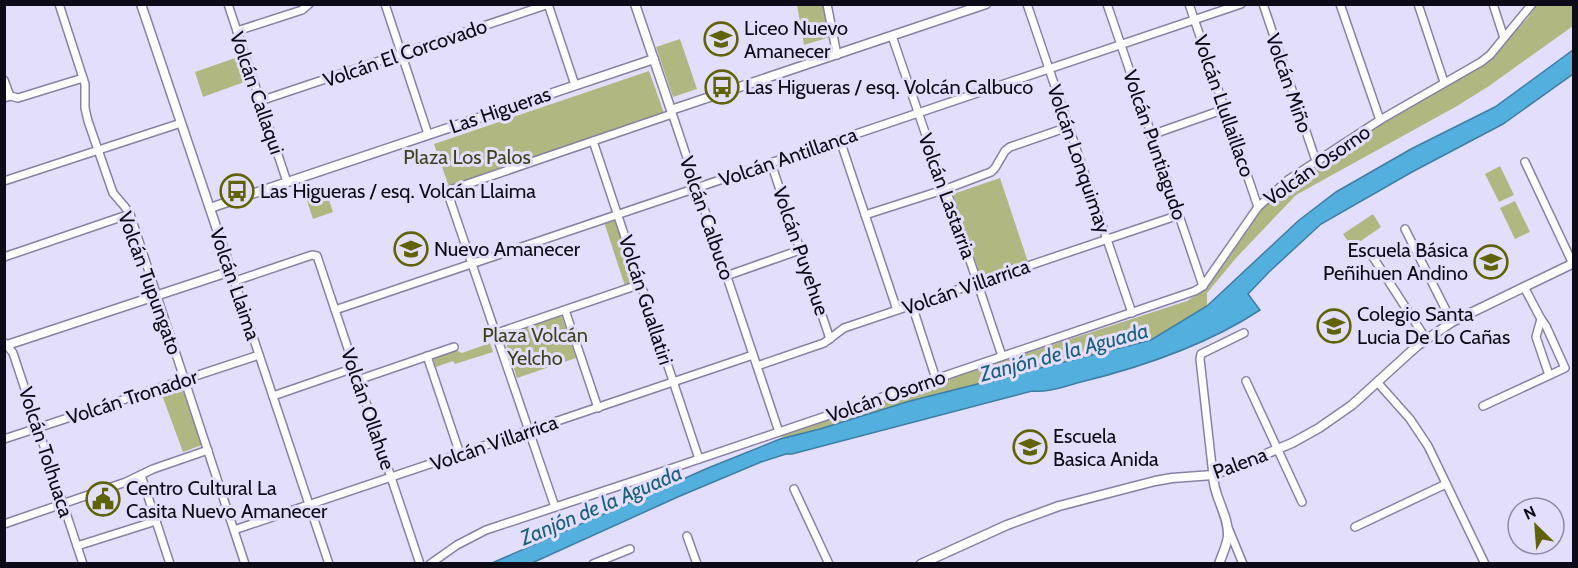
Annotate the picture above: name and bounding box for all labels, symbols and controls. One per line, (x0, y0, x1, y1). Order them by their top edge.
street label: Volcán El Corcovado (320, 14, 490, 92)
place label: Liceo Nuevo Amanecer (744, 16, 848, 63)
school or university icon: Liceo Nuevo Amanecer (703, 21, 739, 57)
street label: Volcán Callaqui (225, 29, 289, 157)
street label: Volcán Miño (1261, 30, 1317, 136)
street label: Volcán Llullaillaco (1188, 32, 1260, 180)
street label: Volcán Puntiagudo (1118, 67, 1192, 223)
bus stop icon: Las Higueras / esq. Volcán Calbuco (704, 69, 740, 105)
place label: Las Higueras / esq. Volcán Calbuco (745, 75, 1033, 99)
street label: Volcán Lonquimay (1042, 81, 1116, 237)
street label: Las Higueras (446, 82, 554, 138)
street label: Volcán Osorno (1259, 120, 1375, 210)
street label: Volcán Antillanca (716, 122, 860, 192)
street label: Volcán Lastarria (913, 130, 981, 262)
park label: Plaza Los Palos (403, 145, 531, 169)
street label: Volcán Calbuco (675, 153, 739, 283)
bus stop icon: Las Higueras / esq. Volcán Llaima (219, 173, 255, 209)
place label: Las Higueras / esq. Volcán Llaima (260, 179, 536, 203)
street label: Volcán Puyehue (768, 184, 834, 318)
street label: Volcán Tupungato (113, 208, 187, 358)
street label: Volcán Llaima (205, 225, 265, 343)
school or university icon: Nuevo Amanecer (393, 231, 429, 267)
street label: Volcán Guallatiri (614, 232, 678, 368)
place label: Nuevo Amanecer (434, 237, 581, 261)
place label: Escuela Básica Peñihuen Andino (1323, 238, 1468, 285)
school or university icon: Escuela Básica Peñihuen Andino (1473, 244, 1509, 280)
street label: Volcán Villarrica (899, 254, 1033, 320)
place label: Colegio Santa Lucia De Lo Cañas (1357, 302, 1510, 349)
school or university icon: Colegio Santa Lucia De Lo Cañas (1316, 308, 1352, 344)
water label: Zanjón de la Aguada (976, 317, 1151, 388)
park label: Plaza Volcán Yelcho (482, 323, 588, 370)
street label: Volcán Ollahue (336, 345, 400, 473)
street label: Volcán Tronador (64, 364, 201, 429)
street label: Volcán Osorno (823, 364, 949, 428)
street label: Volcán Tolhuaca (14, 384, 78, 520)
street label: Volcán Villarrica (427, 410, 561, 476)
place label: Escuela Basica Anida (1053, 424, 1159, 471)
school or university icon: Escuela Basica Anida (1012, 429, 1048, 465)
street label: Palena (1209, 442, 1271, 484)
water label: Zanjón de la Aguada (515, 460, 686, 552)
place label: Centro Cultural La Casita Nuevo Amanecer (126, 476, 328, 523)
public building icon: Centro Cultural La Casita Nuevo Amanecer (85, 481, 121, 517)
north arrow (1506, 496, 1566, 556)
text: N (1521, 502, 1539, 524)

